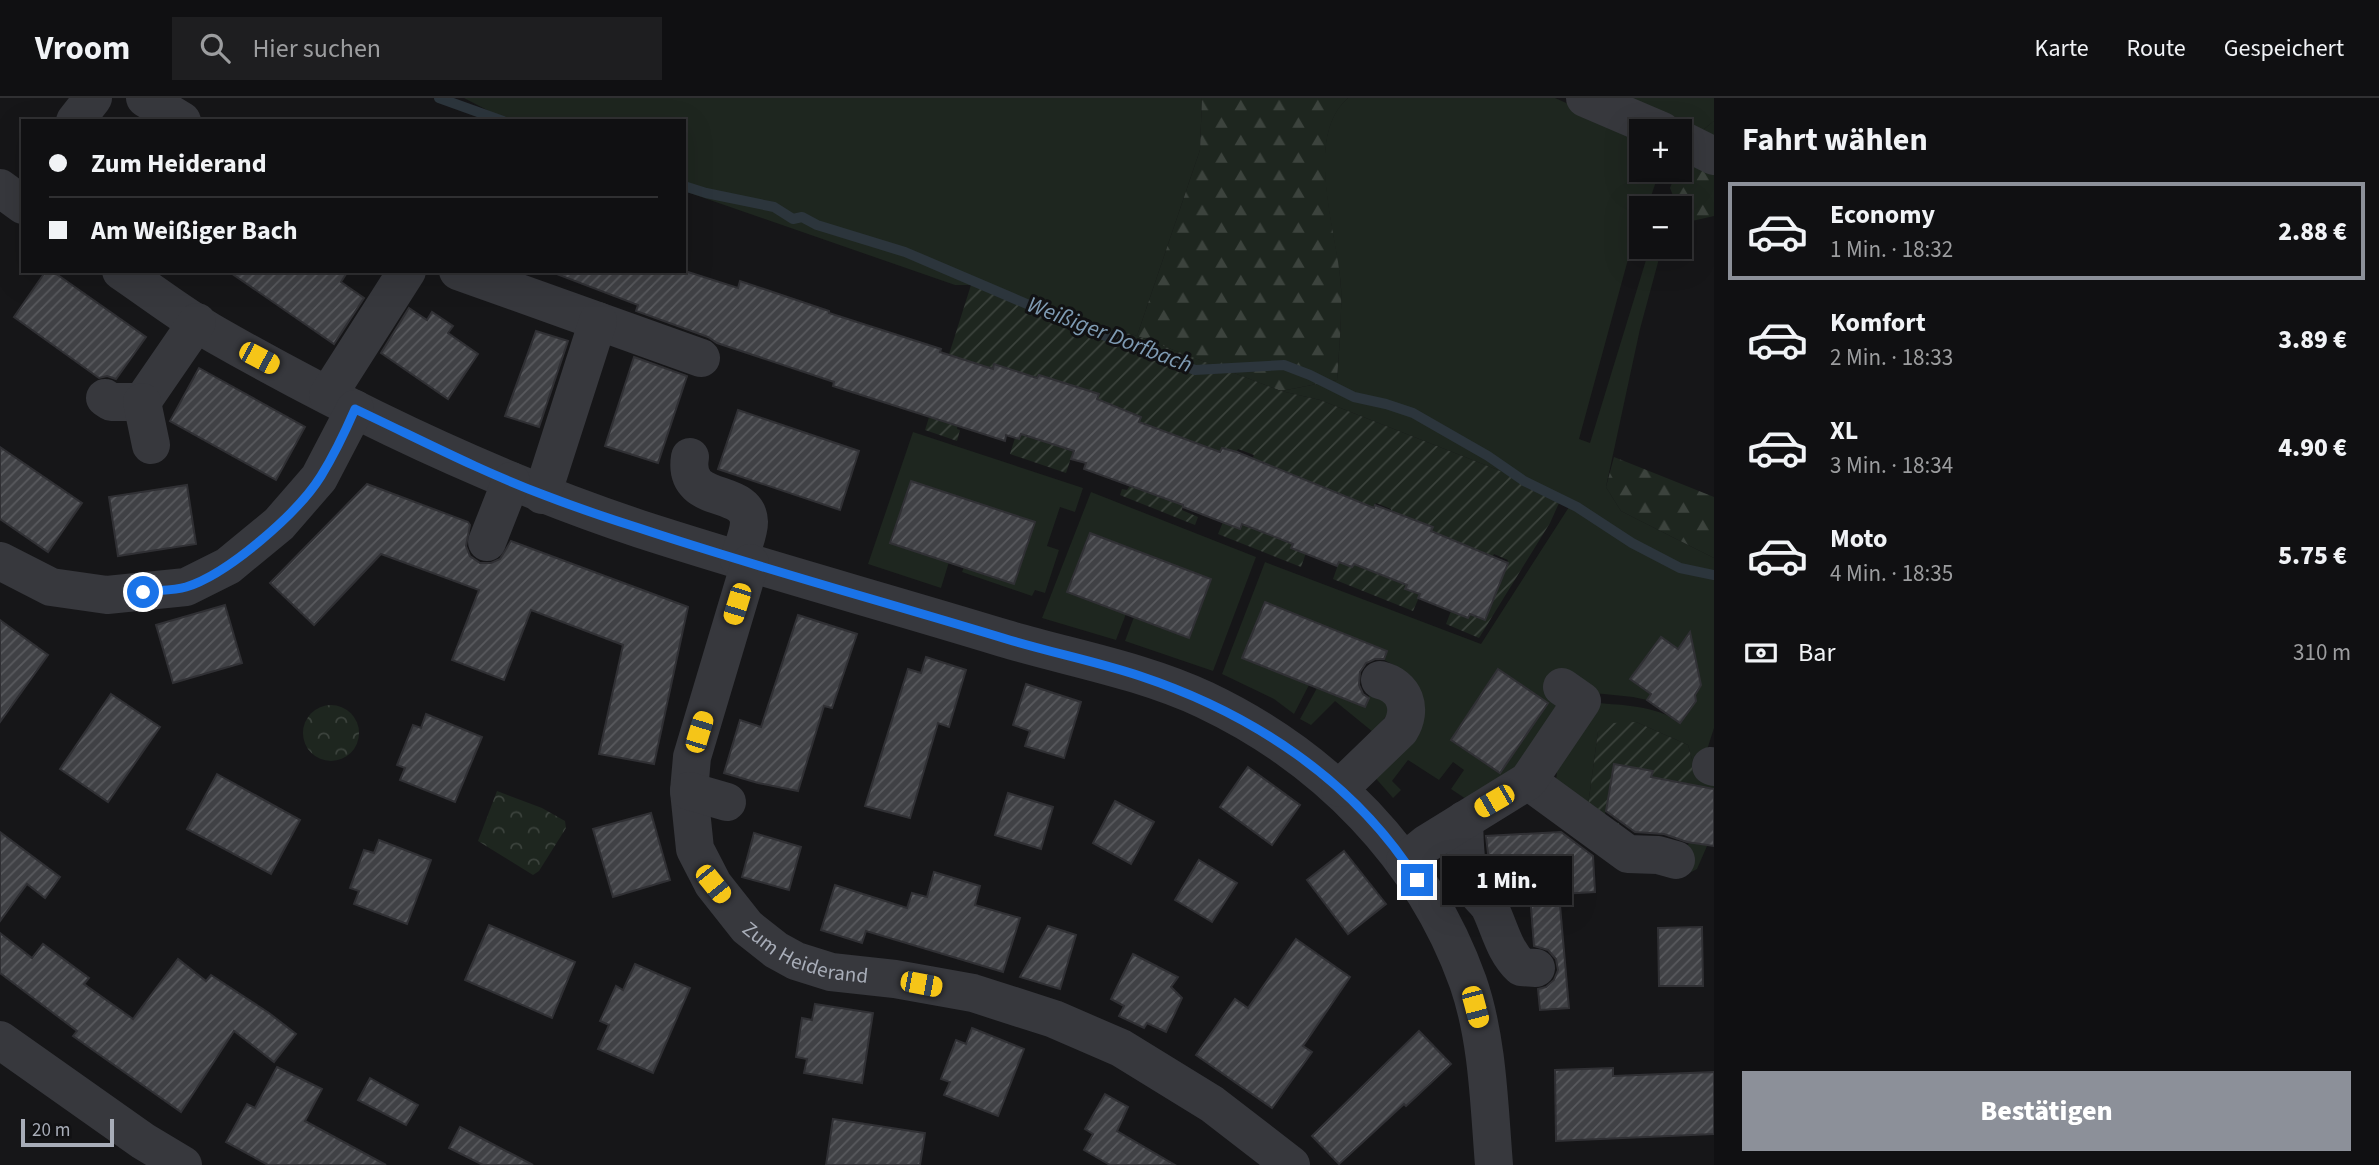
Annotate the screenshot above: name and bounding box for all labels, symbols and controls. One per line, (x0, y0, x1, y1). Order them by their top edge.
search box (172, 17, 662, 80)
text: Vroom (35, 25, 130, 72)
icon: search (196, 29, 234, 67)
text: Hier suchen (252, 30, 381, 67)
text: Karte (2035, 31, 2089, 66)
text: Route (2127, 31, 2186, 66)
text: Gespeichert (2224, 31, 2344, 66)
text: Fahrt wählen (1742, 117, 1928, 163)
map controls (1629, 119, 1692, 259)
button: + (1629, 119, 1692, 182)
text: Zum Heiderand (91, 145, 267, 182)
button: − (1629, 196, 1692, 259)
text: Economy (1830, 196, 1935, 233)
icon: car (1746, 200, 1809, 263)
text: Am Weißiger Bach (91, 212, 298, 249)
text: 2.88 € (2278, 213, 2347, 250)
text: 1 Min. · 18:32 (1830, 233, 1953, 266)
water label: Weißiger Dorfbach (1023, 288, 1197, 381)
text: Komfort (1830, 304, 1926, 341)
icon: car (1746, 308, 1809, 371)
text: 3.89 € (2278, 321, 2347, 358)
car (236, 339, 283, 377)
text: 2 Min. · 18:33 (1830, 341, 1953, 374)
text: XL (1830, 412, 1858, 449)
icon: car (1746, 416, 1809, 479)
text: 4.90 € (2278, 429, 2347, 466)
text: 3 Min. · 18:34 (1830, 449, 1953, 482)
text: Moto (1830, 520, 1887, 557)
icon: car (1746, 524, 1809, 587)
text: 5.75 € (2278, 537, 2347, 574)
text: 4 Min. · 18:35 (1830, 557, 1953, 590)
route start (127, 576, 159, 608)
car (721, 581, 754, 627)
icon: cash (1742, 634, 1780, 672)
text: Bar (1798, 634, 1835, 671)
text: 310 m (2293, 636, 2351, 669)
car (683, 709, 716, 755)
car (1471, 781, 1518, 821)
callout: 1 Min. (1442, 856, 1571, 904)
car (692, 861, 735, 907)
route end (1401, 864, 1433, 896)
text: 1 Min. (1476, 864, 1538, 897)
street label: Zum Heiderand (736, 914, 870, 991)
car (899, 970, 944, 998)
car (1460, 984, 1491, 1030)
button: Bestätigen (1742, 1071, 2351, 1151)
scale bar (21, 1116, 114, 1148)
text: 20 m (32, 1117, 70, 1144)

